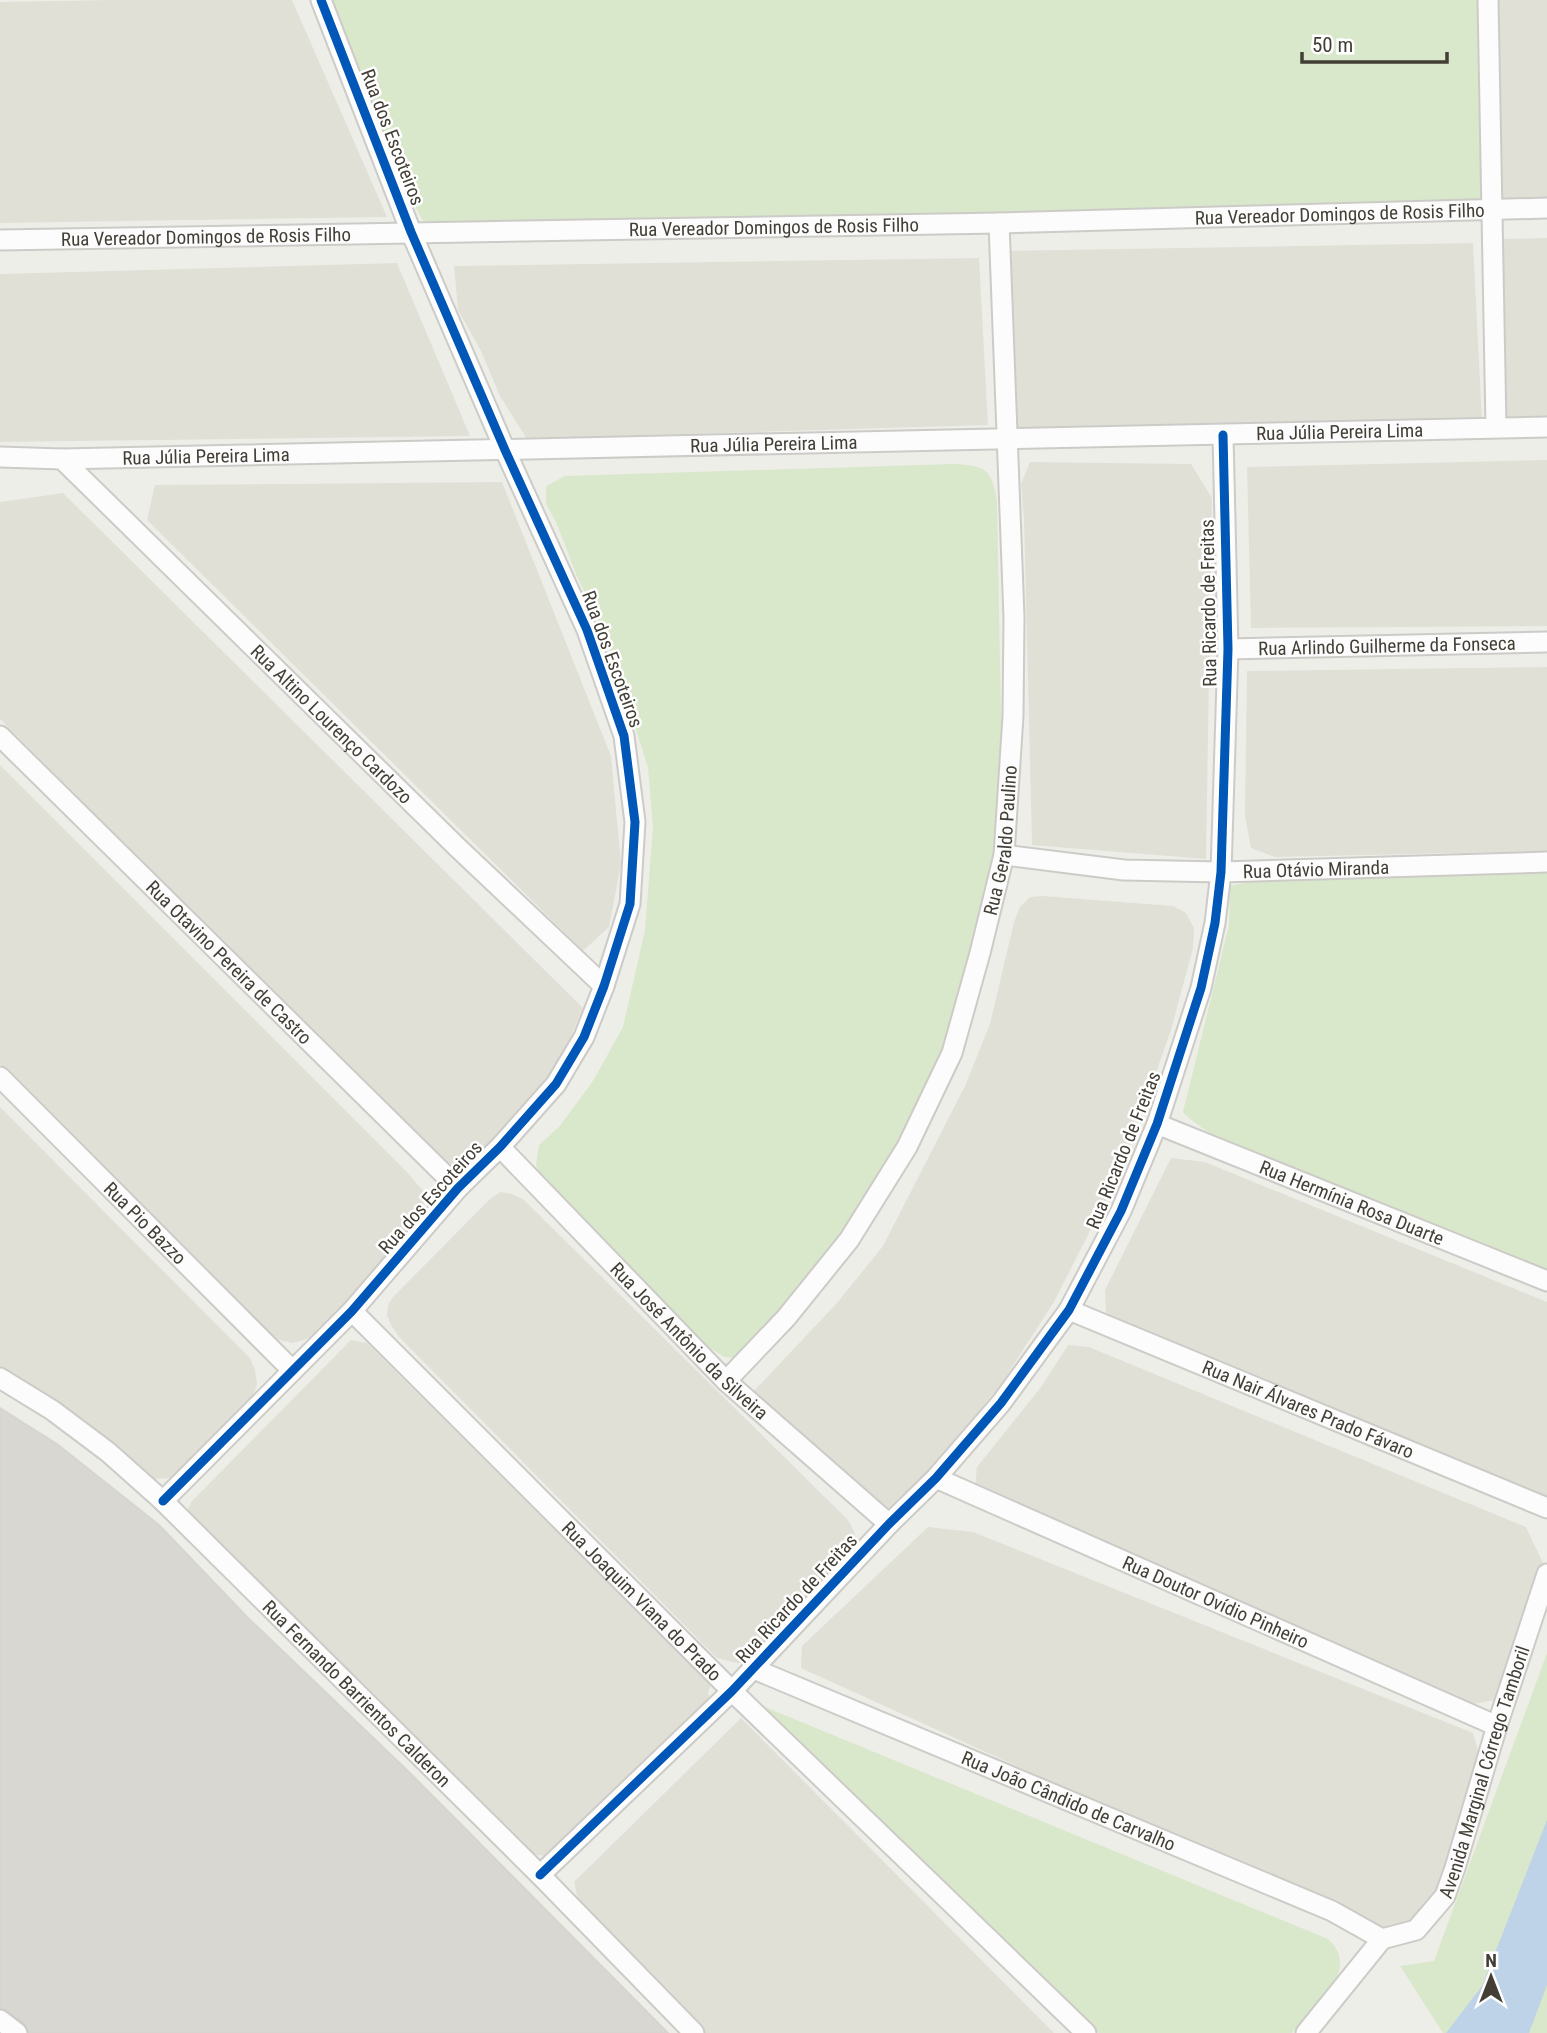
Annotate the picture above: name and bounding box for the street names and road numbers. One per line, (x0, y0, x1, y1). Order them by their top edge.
street label: Rua dos Escoteiros (356, 66, 429, 208)
street label: Rua Vereador Domingos de Rosis Filho (1194, 199, 1485, 230)
street label: Rua Vereador Domingos de Rosis Filho (629, 213, 919, 241)
street label: Rua Vereador Domingos de Rosis Filho (61, 223, 351, 251)
street label: Rua Júlia Pereira Lima (1256, 419, 1424, 445)
street label: Rua Júlia Pereira Lima (690, 431, 858, 457)
street label: Rua Júlia Pereira Lima (122, 443, 290, 470)
street label: Rua Ricardo de Freitas (1196, 519, 1221, 687)
street label: Rua dos Escoteiros (577, 588, 648, 731)
street label: Rua Arlindo Guilherme da Fonseca (1258, 632, 1516, 660)
street label: Rua Altino Lourenço Cardozo (246, 640, 417, 809)
street label: Rua Geraldo Paulino (979, 765, 1022, 918)
street label: Rua Otávio Miranda (1243, 856, 1389, 883)
street label: Rua Otavino Pereira de Castro (141, 876, 316, 1049)
street label: Rua Ricardo de Freitas (1081, 1068, 1166, 1232)
street label: Rua dos Escoteiros (374, 1136, 487, 1258)
street label: Rua Hermínia Rosa Duarte (1256, 1155, 1447, 1250)
street label: Rua Pio Bazzo (99, 1177, 191, 1269)
street label: Rua José Antônio da Silveira (605, 1258, 773, 1425)
street label: Rua Nair Álvares Prado Fávaro (1199, 1356, 1417, 1464)
street label: Rua Joaquim Viana do Prado (557, 1517, 726, 1686)
street label: Rua Ricardo de Freitas (731, 1529, 862, 1668)
street label: Rua Doutor Ovídio Pinheiro (1119, 1551, 1312, 1653)
street label: Rua Fernando Barrientos Calderon (258, 1596, 456, 1792)
street label: Avenida Marginal Córrego Tamboril (1434, 1643, 1535, 1901)
street label: Rua João Cândido de Carvalho (958, 1746, 1179, 1856)

